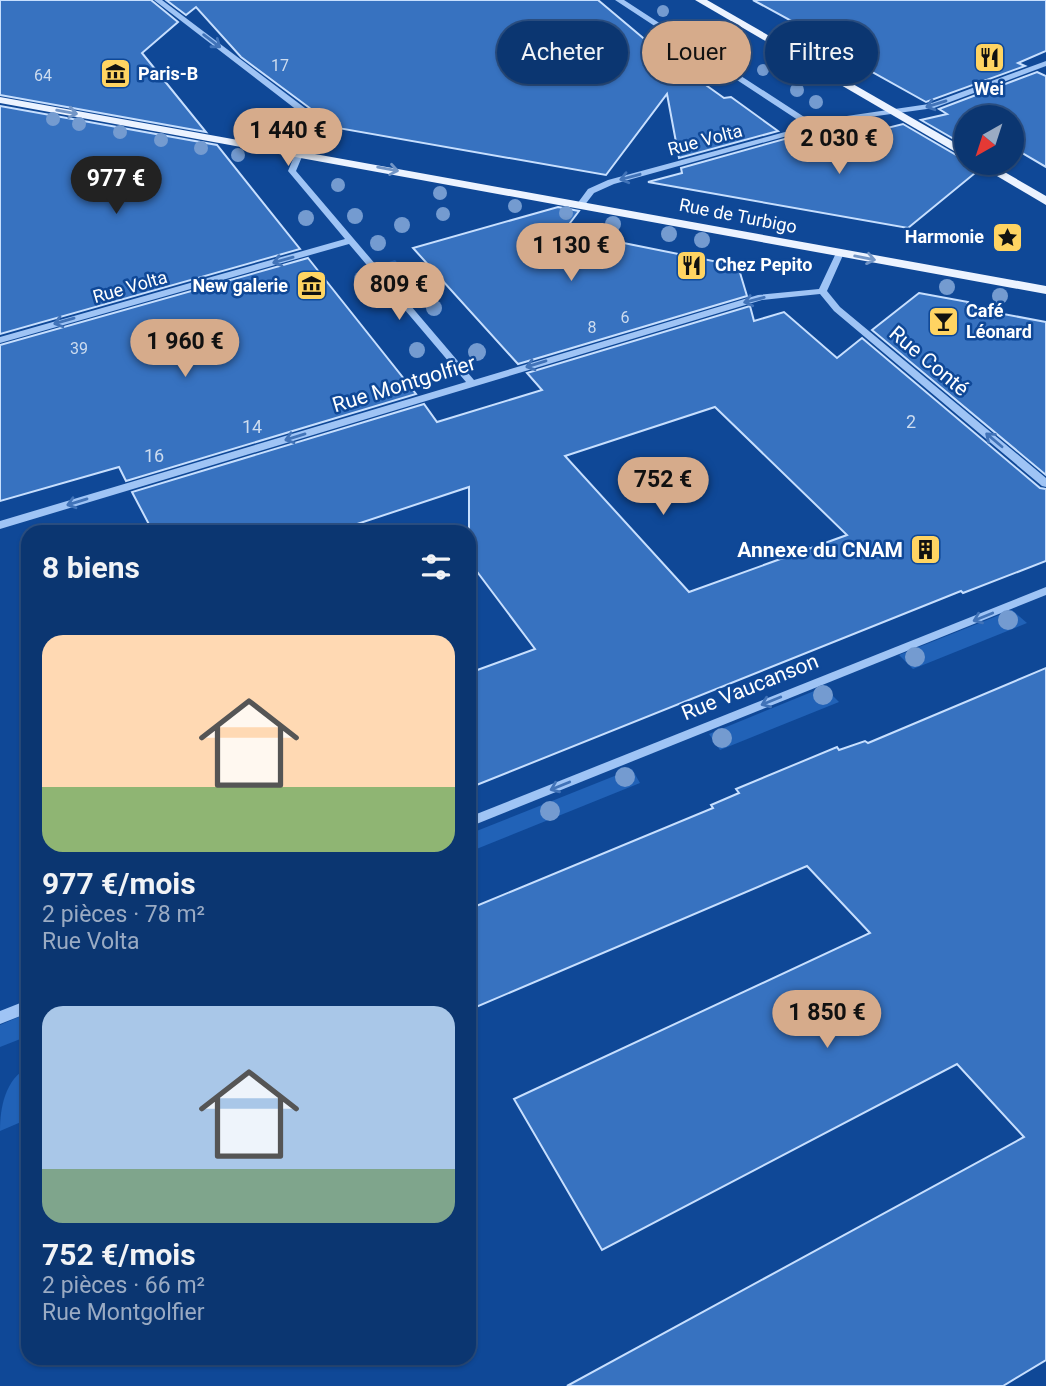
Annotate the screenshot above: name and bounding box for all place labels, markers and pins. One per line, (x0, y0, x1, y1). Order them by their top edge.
restaurant icon: Wei (972, 41, 1006, 75)
museum icon: Paris-B (98, 57, 132, 91)
place label: Paris-B (138, 63, 198, 84)
place label: Wei (974, 78, 1004, 99)
pin: 1 440 € (223, 108, 353, 168)
pin: 2 030 € (774, 116, 904, 176)
pin: 977 € (67, 156, 165, 216)
place icon: Harmonie (990, 220, 1024, 254)
pin: 1 130 € (506, 224, 636, 283)
place label: Harmonie (905, 226, 984, 247)
restaurant icon: Chez Pepito (675, 248, 709, 282)
place label: Chez Pepito (715, 254, 812, 275)
pin: 809 € (350, 262, 448, 322)
museum icon: New galerie (294, 269, 328, 303)
place label: New galerie (192, 275, 288, 296)
place label: Café Léonard (966, 300, 1032, 342)
bar icon: Café Léonard (926, 304, 960, 338)
pin: 1 960 € (120, 320, 250, 379)
pin: 752 € (614, 458, 712, 517)
building icon: Annexe du CNAM (909, 533, 943, 567)
place label: Annexe du CNAM (737, 538, 903, 562)
pin: 1 850 € (762, 990, 892, 1050)

